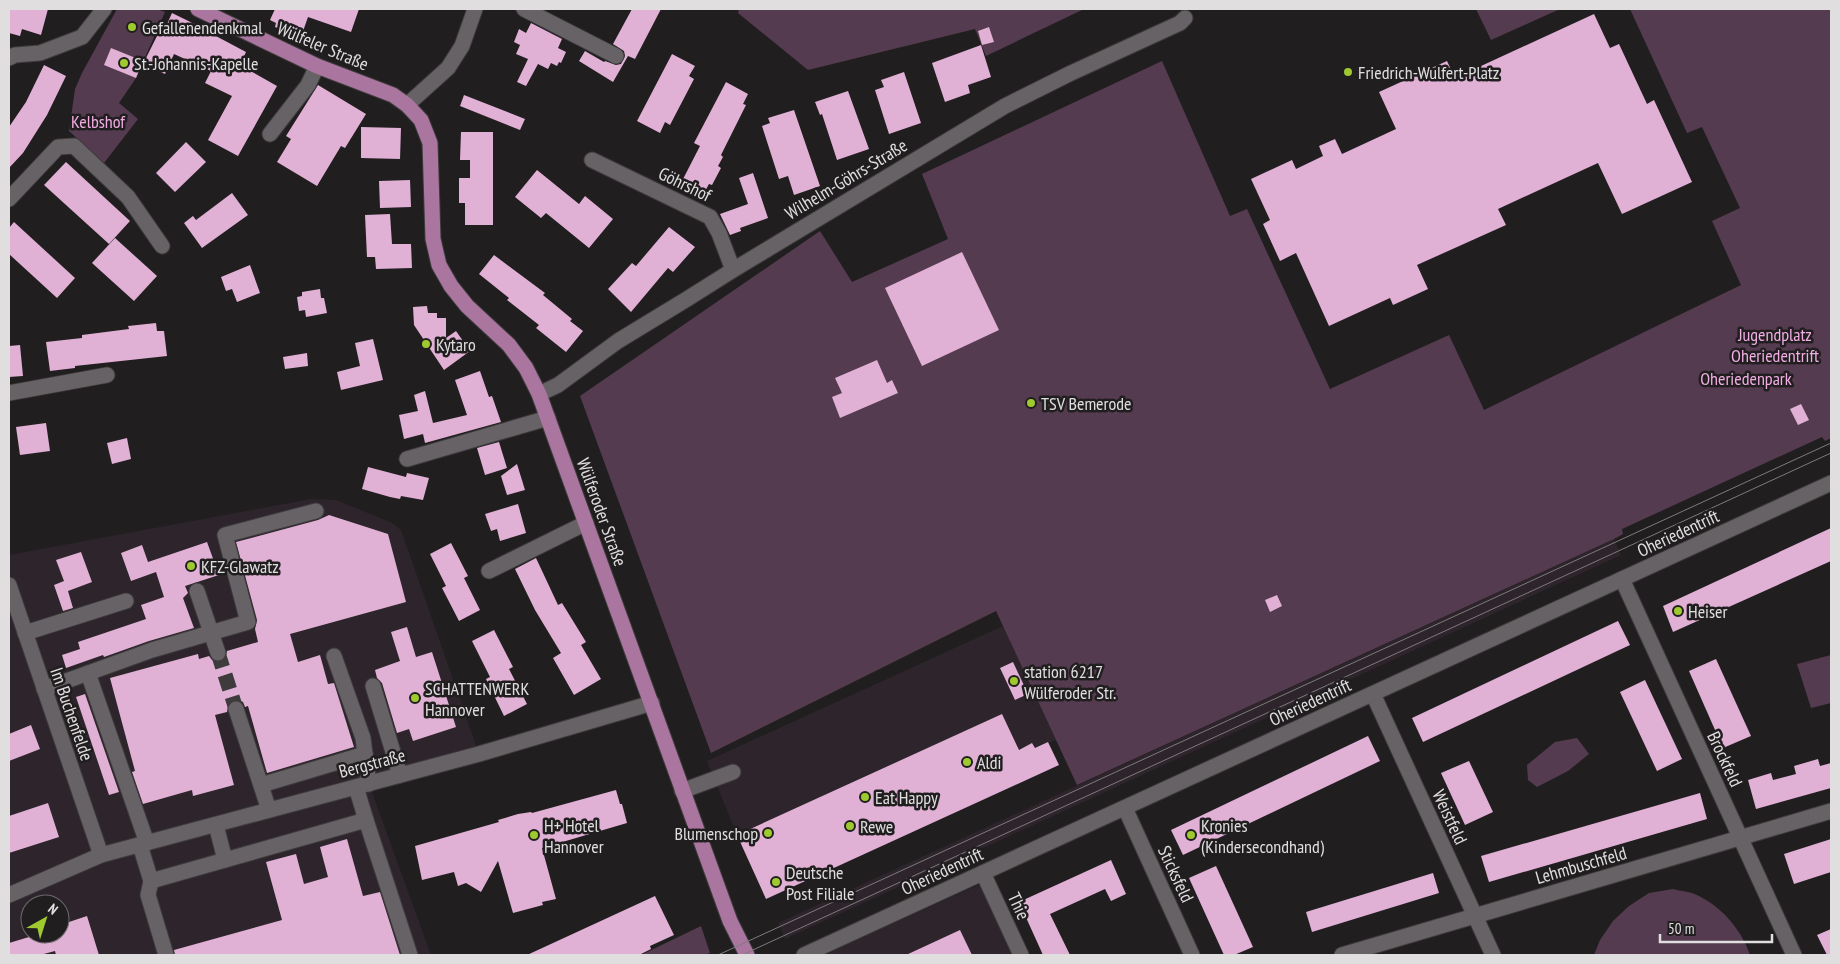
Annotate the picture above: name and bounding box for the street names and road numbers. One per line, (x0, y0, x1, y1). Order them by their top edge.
street label: Wülfeler Straße (274, 16, 372, 76)
street label: Wilhelm-Göhrs-Straße (781, 133, 911, 225)
street label: Göhrshof (655, 161, 716, 207)
street label: Wülferoder Straße (572, 455, 632, 569)
street label: Oheriedentrift (1633, 504, 1723, 562)
street label: Im Buchenfelde (45, 664, 99, 764)
street label: Oheriedentrift (1265, 673, 1355, 731)
street label: Brockfeld (1702, 728, 1748, 790)
street label: Bergstraße (336, 743, 408, 783)
street label: Weistfeld (1427, 786, 1473, 848)
street label: Lehmbuschfeld (1533, 841, 1629, 889)
street label: Oheriedentrift (897, 842, 987, 900)
street label: Sticksfeld (1153, 842, 1199, 906)
street label: Thie (1003, 889, 1035, 923)

